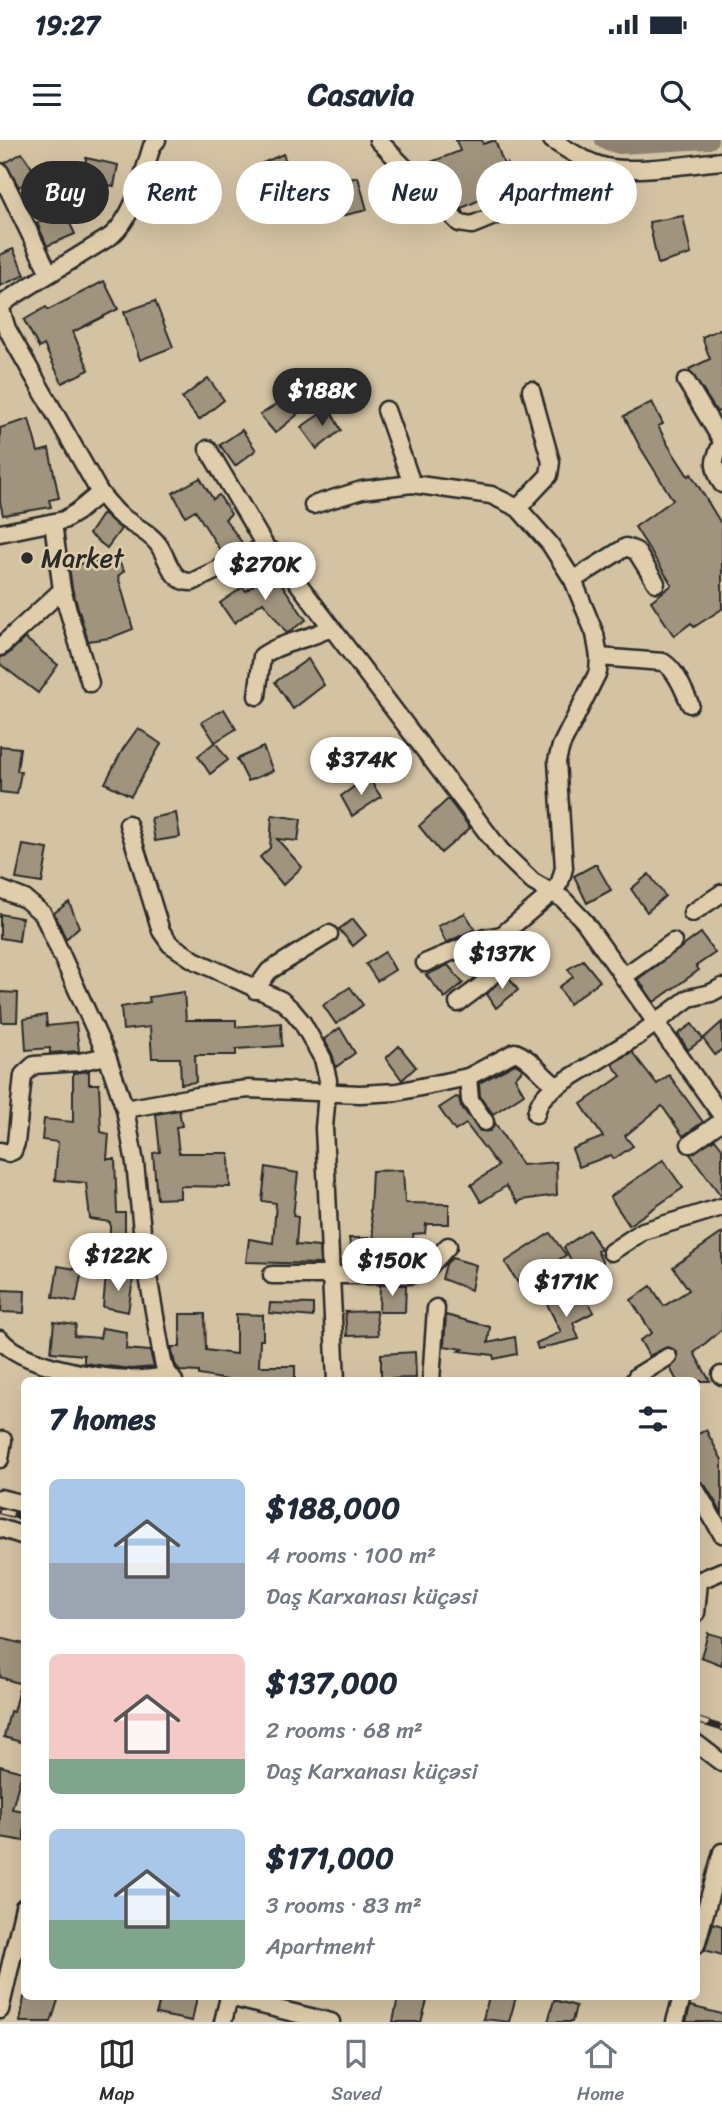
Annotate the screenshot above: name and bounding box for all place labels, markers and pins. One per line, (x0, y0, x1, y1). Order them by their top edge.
pin: $188K (273, 369, 371, 428)
place label: Market (41, 535, 125, 581)
pin: $270K (216, 542, 314, 602)
marker: Market (19, 550, 35, 566)
pin: $374K (312, 738, 410, 797)
pin: $137K (453, 932, 551, 991)
pin: $122K (69, 1234, 167, 1293)
pin: $150K (343, 1238, 441, 1298)
pin: $171K (517, 1260, 615, 1319)

